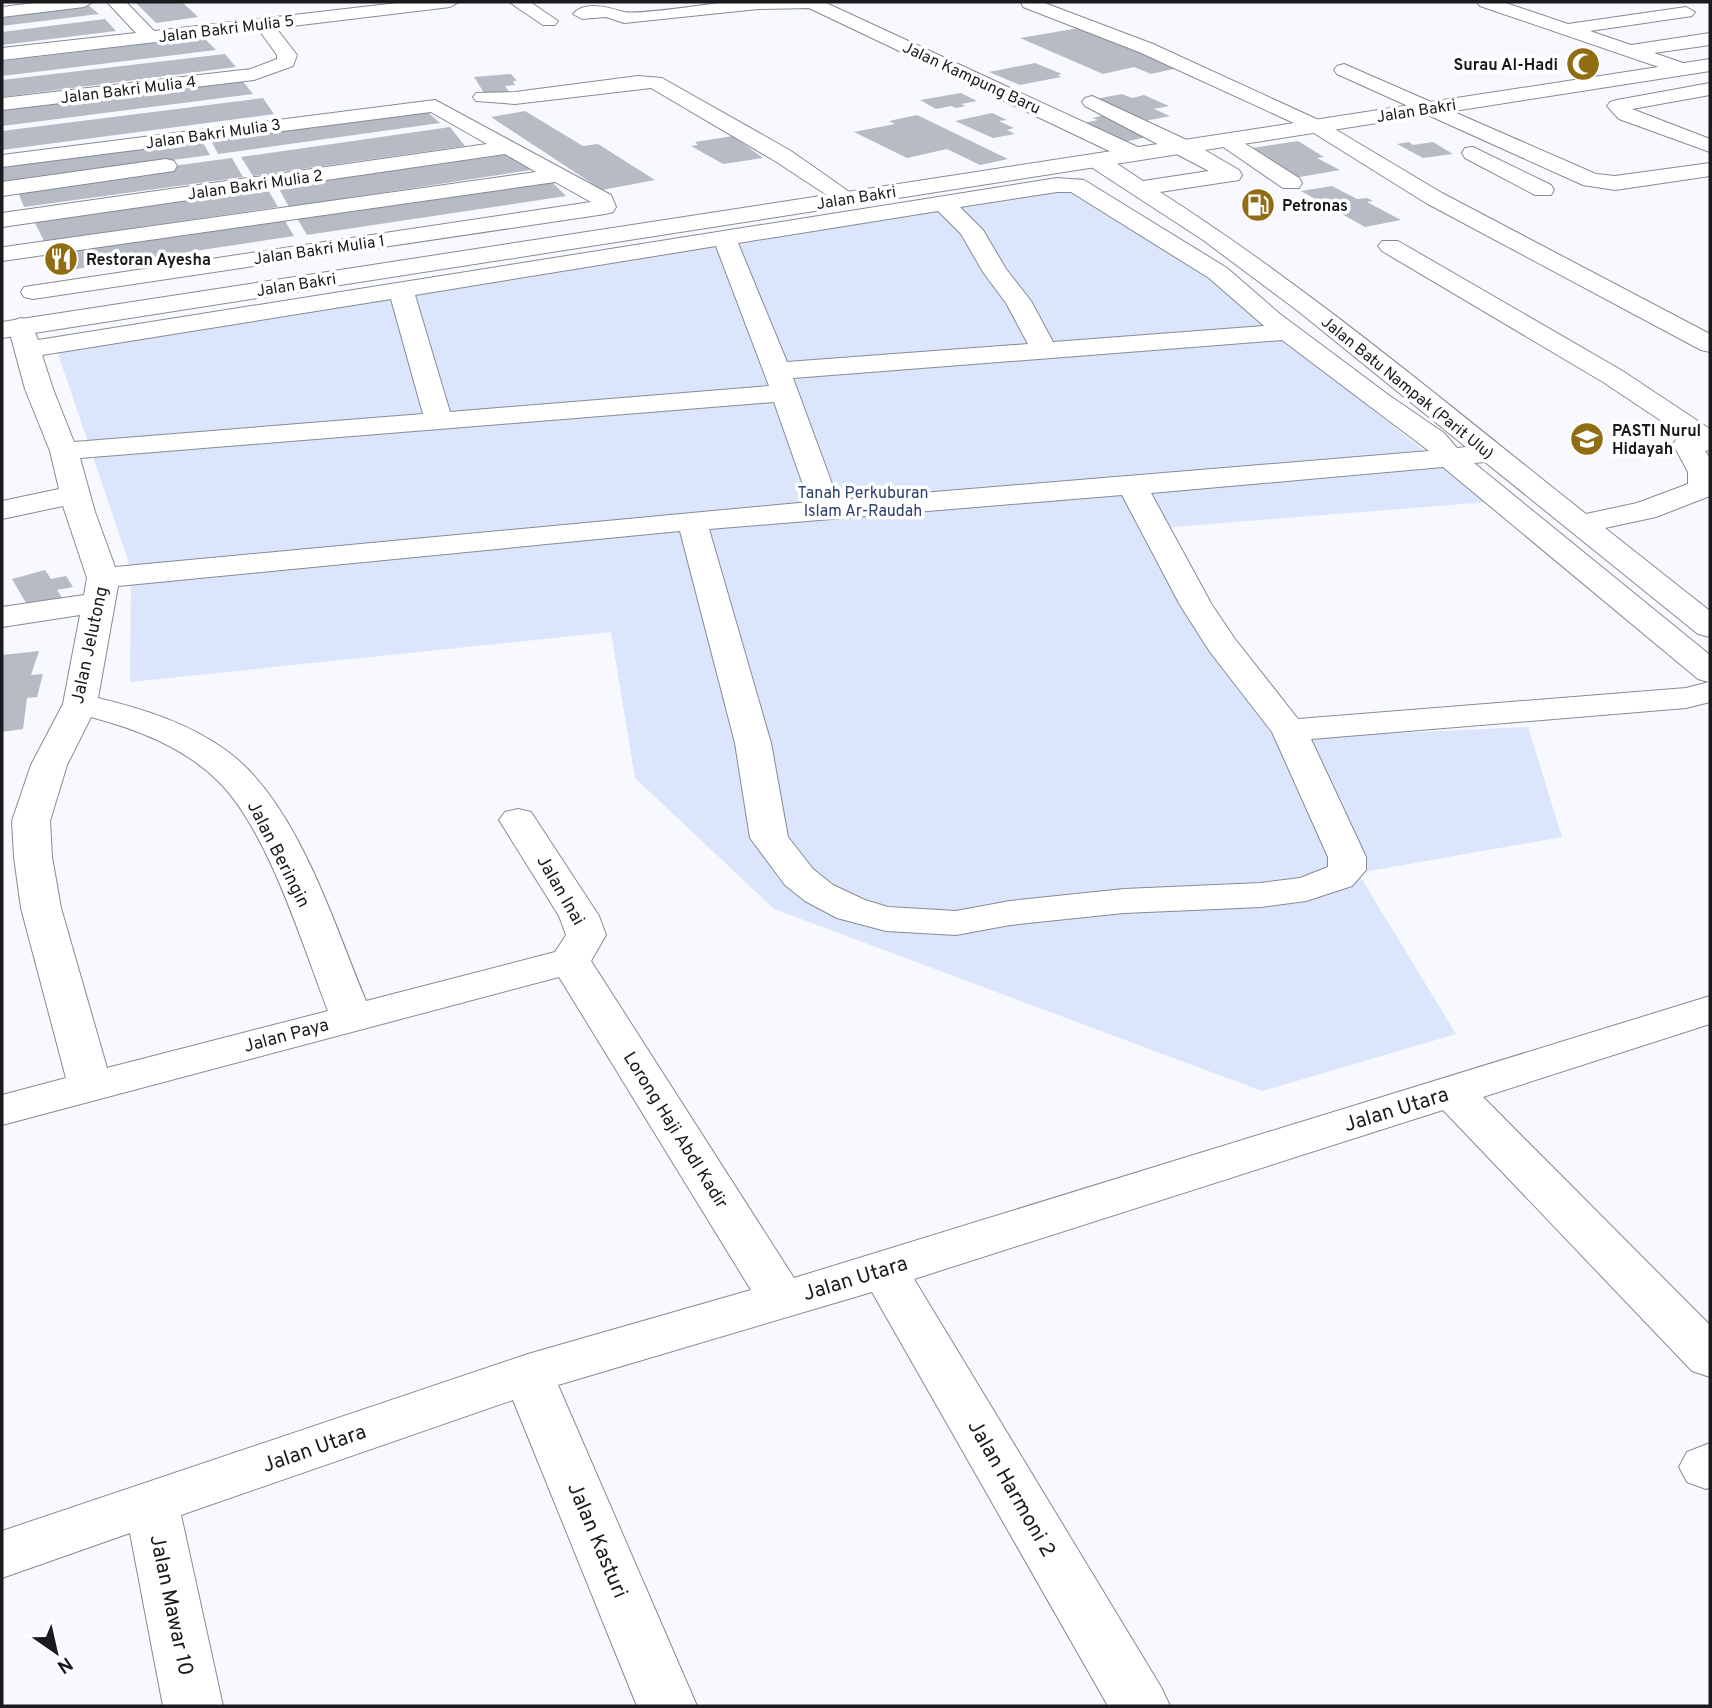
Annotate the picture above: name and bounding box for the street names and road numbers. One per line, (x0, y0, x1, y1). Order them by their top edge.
street label: Jalan Bakri Mulia 5 (157, 12, 295, 48)
street label: Jalan Kampung Baru (899, 38, 1043, 120)
street label: Jalan Bakri Mulia 4 (59, 73, 197, 109)
street label: Jalan Bakri (1375, 96, 1458, 128)
street label: Jalan Bakri Mulia 3 (144, 116, 282, 154)
street label: Jalan Bakri Mulia 2 (186, 167, 324, 205)
street label: Jalan Bakri (815, 183, 898, 215)
street label: Jalan Bakri Mulia 1 (252, 232, 386, 270)
street label: Jalan Bakri (255, 270, 338, 302)
street label: Jalan Batu Nampak (Parit Ulu) (1316, 313, 1497, 464)
street label: Jalan Jelutong (67, 584, 114, 706)
street label: Jalan Beringin (241, 797, 314, 912)
street label: Jalan Inai (530, 851, 589, 930)
street label: Jalan Paya (241, 1014, 331, 1059)
street label: Lorong Haji Abdl Kadir (617, 1048, 732, 1214)
street label: Jalan Utara (1341, 1082, 1452, 1139)
street label: Jalan Utara (800, 1251, 911, 1308)
street label: Jalan Harmoni 2 (960, 1415, 1061, 1562)
street label: Jalan Utara (259, 1419, 370, 1480)
street label: Jalan Kasturi (560, 1479, 633, 1603)
street label: Jalan Mawar 10 (142, 1532, 199, 1678)

